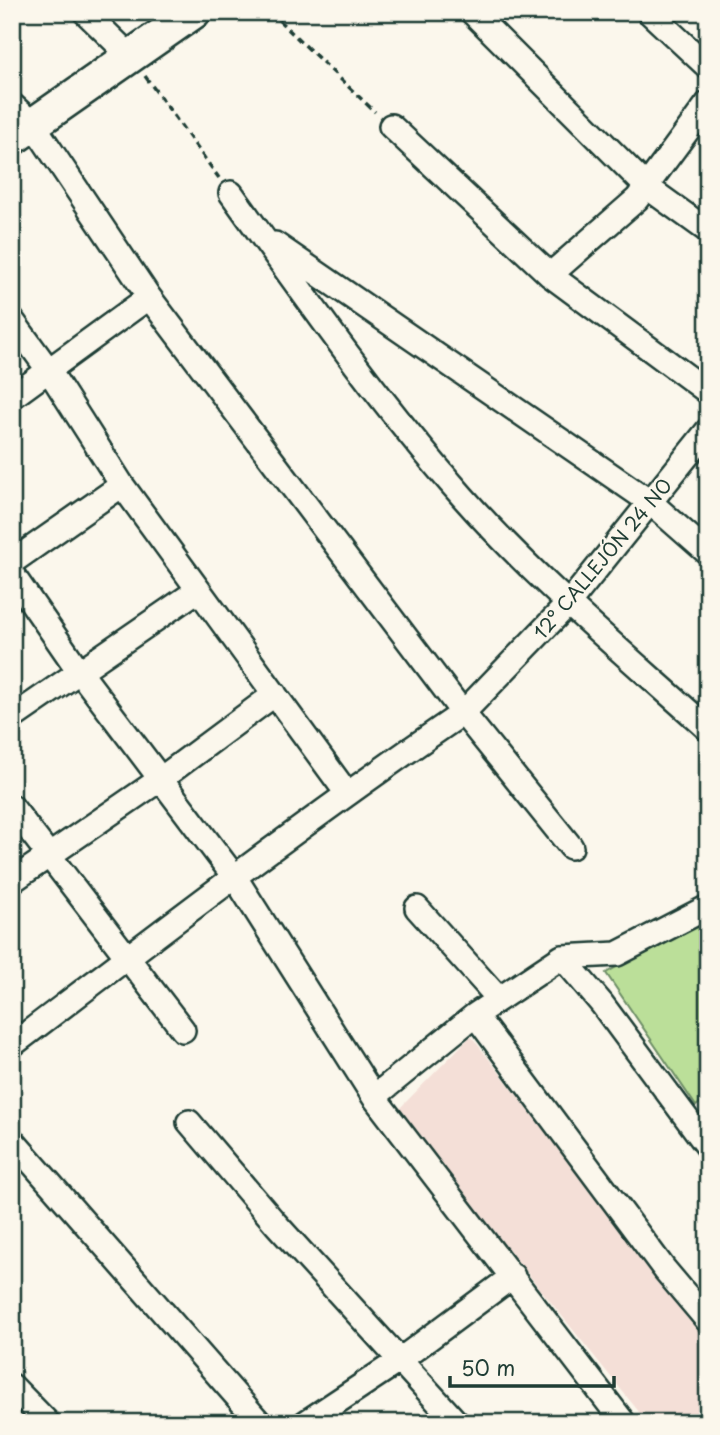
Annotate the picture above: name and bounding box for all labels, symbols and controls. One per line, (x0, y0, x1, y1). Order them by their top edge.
street label: 12° CALLEJÓN 24 NO (526, 471, 678, 645)
scale bar (450, 1344, 615, 1388)
text: 50 m (461, 1351, 515, 1383)

